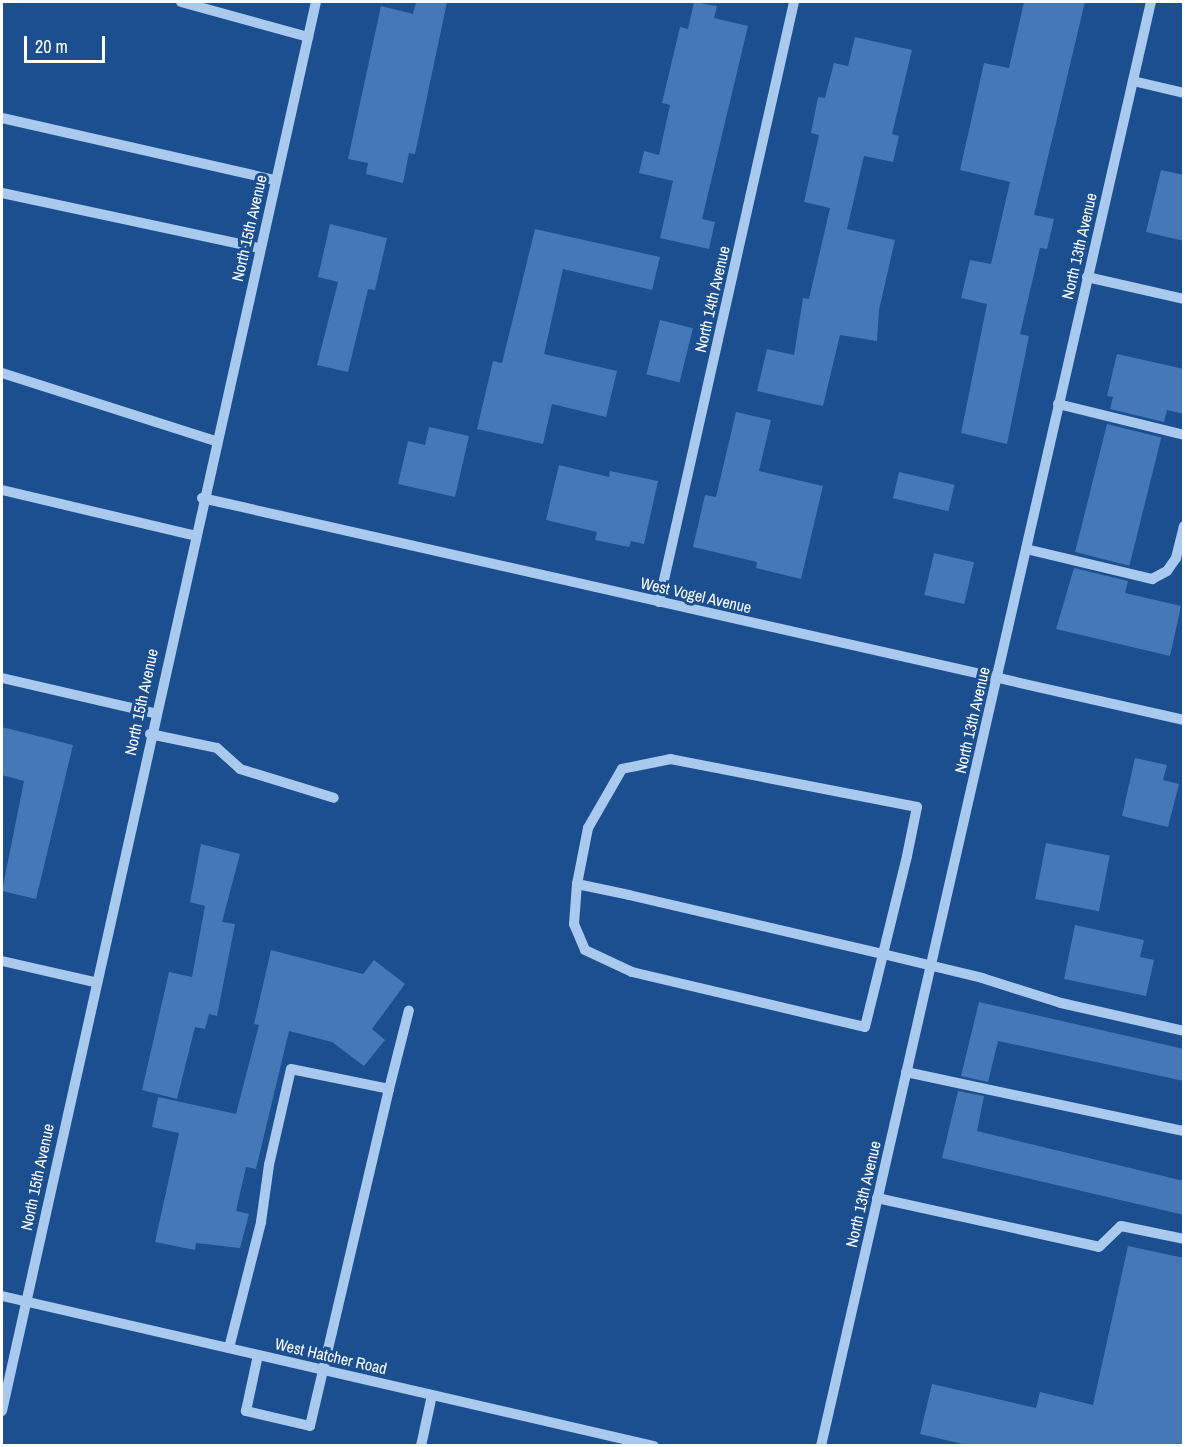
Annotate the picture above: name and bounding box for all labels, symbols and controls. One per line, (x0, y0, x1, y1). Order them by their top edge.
scale bar (27, 24, 108, 62)
text: 20 m (35, 34, 68, 59)
street label: North 15th Avenue (227, 173, 271, 283)
street label: North 13th Avenue (1057, 191, 1101, 301)
street label: North 14th Avenue (690, 244, 734, 354)
street label: West Vogel Avenue (638, 573, 754, 617)
street label: North 15th Avenue (120, 647, 162, 757)
street label: North 13th Avenue (950, 665, 994, 775)
street label: North 15th Avenue (16, 1122, 58, 1232)
street label: North 13th Avenue (841, 1139, 885, 1249)
street label: West Hatcher Road (273, 1334, 389, 1378)

